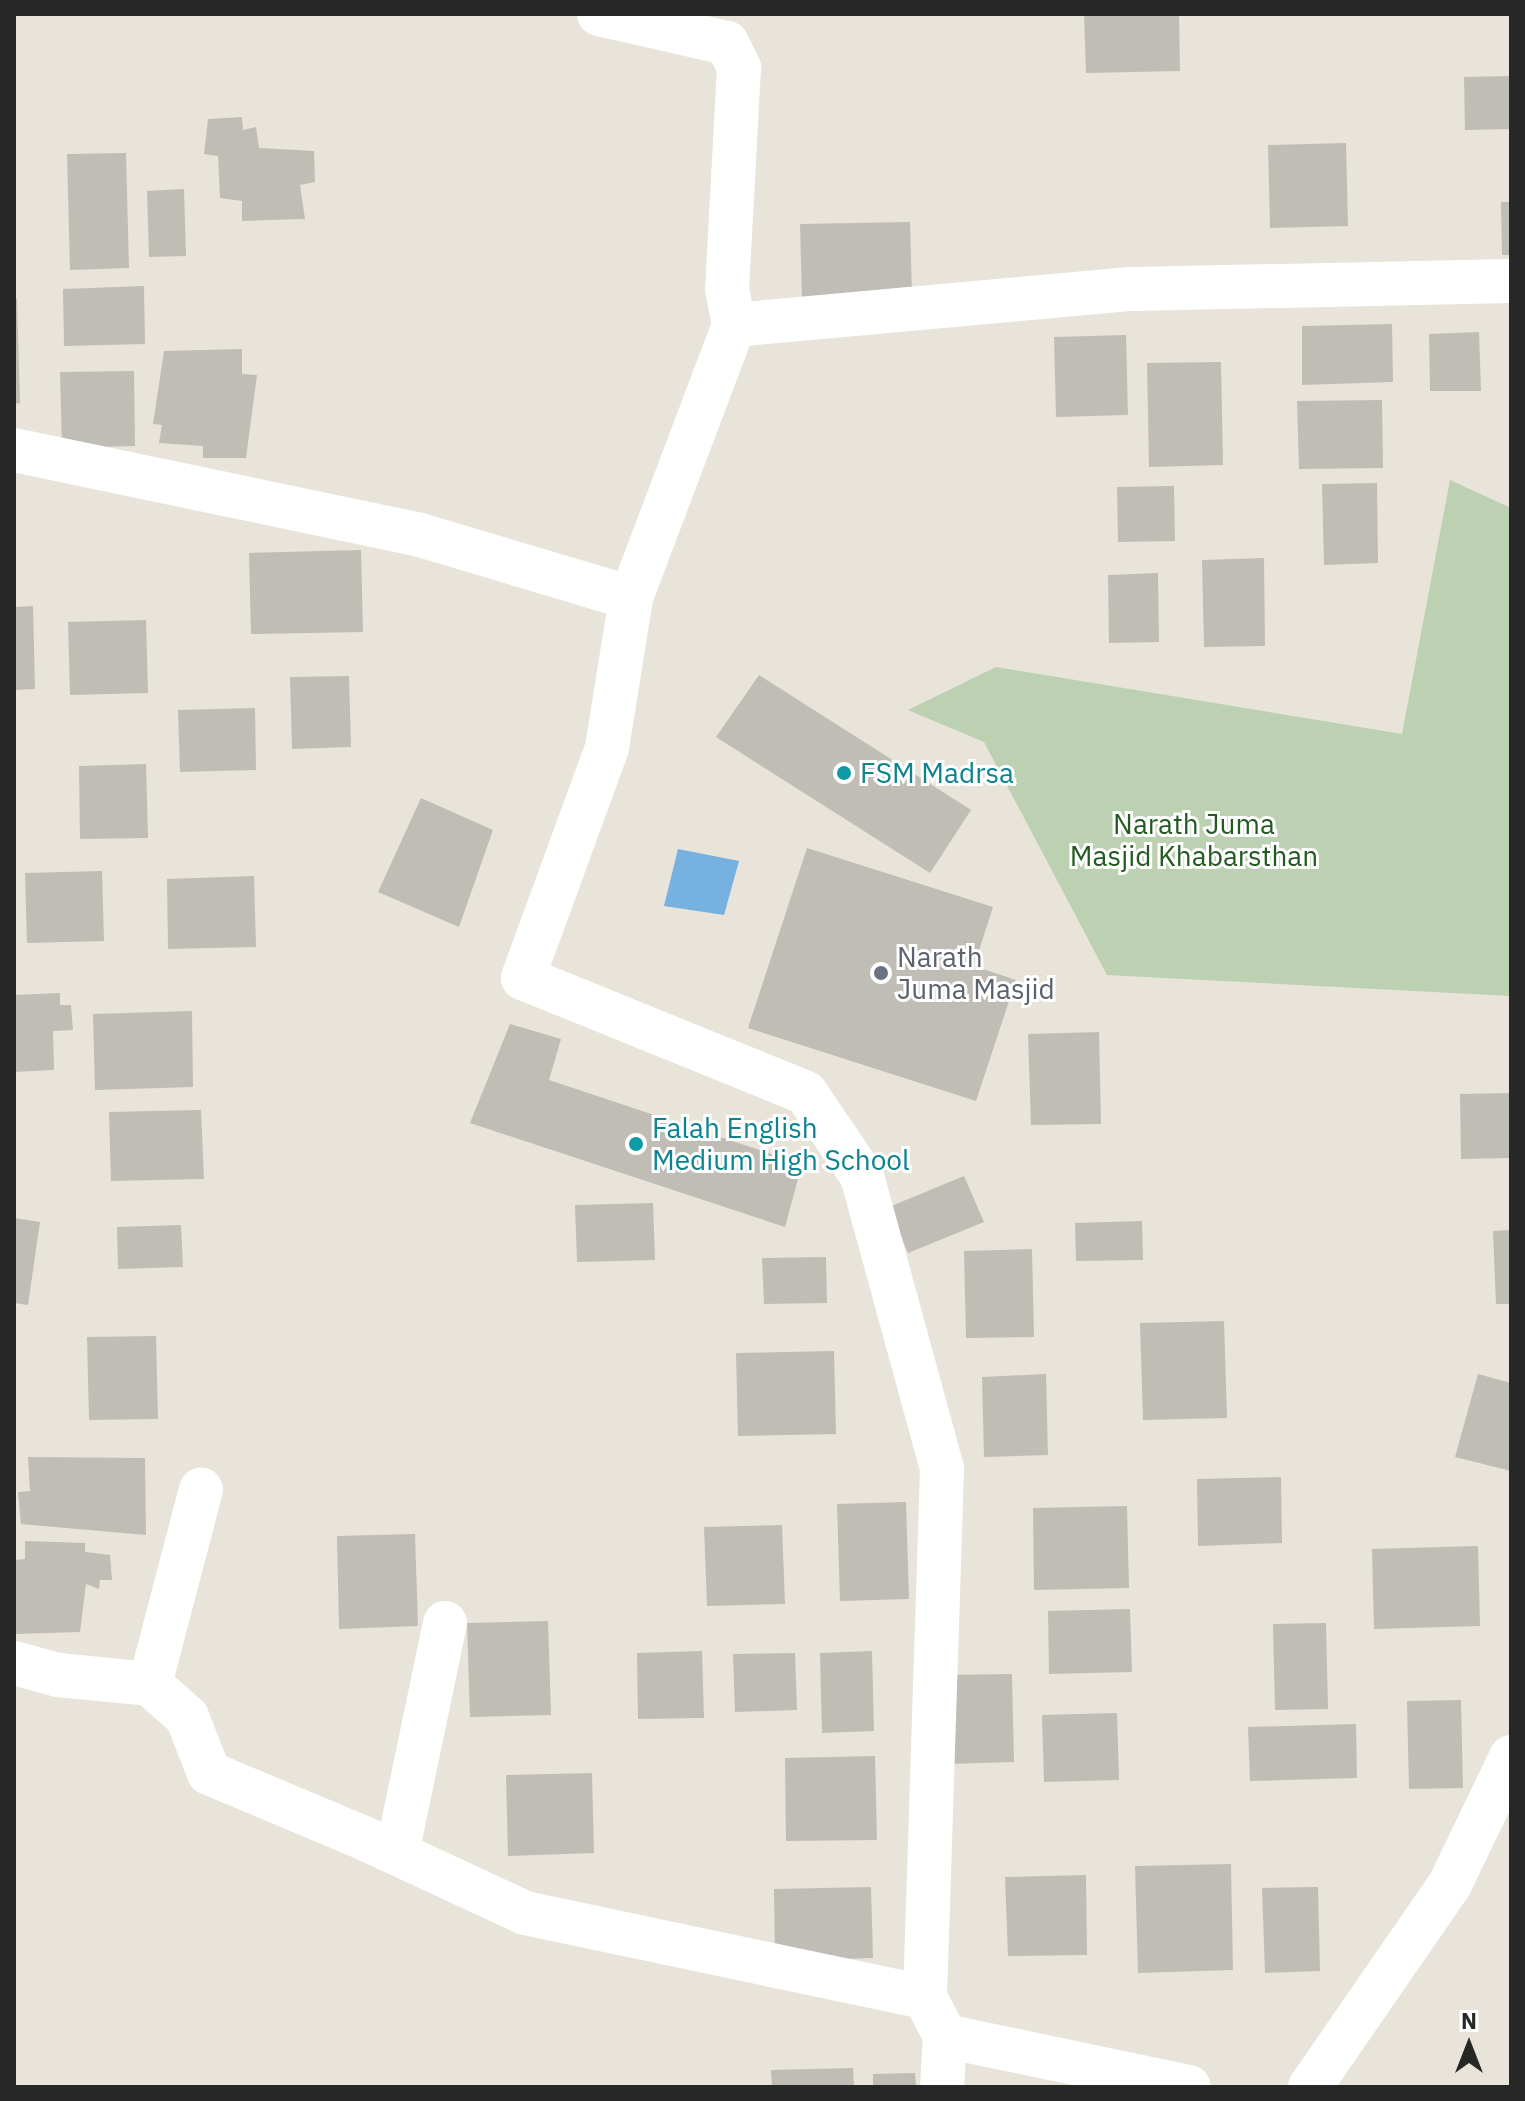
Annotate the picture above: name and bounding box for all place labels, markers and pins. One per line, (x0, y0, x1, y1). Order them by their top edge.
place label: FSM Madrsa (860, 756, 1014, 790)
marker: FSM Madrsa (835, 764, 853, 782)
place label: Narath Juma Masjid (897, 940, 1055, 1006)
marker: Narath Juma Masjid (872, 964, 890, 982)
place label: Falah English Medium High School (652, 1111, 910, 1177)
marker: Falah English Medium High School (627, 1135, 645, 1153)

